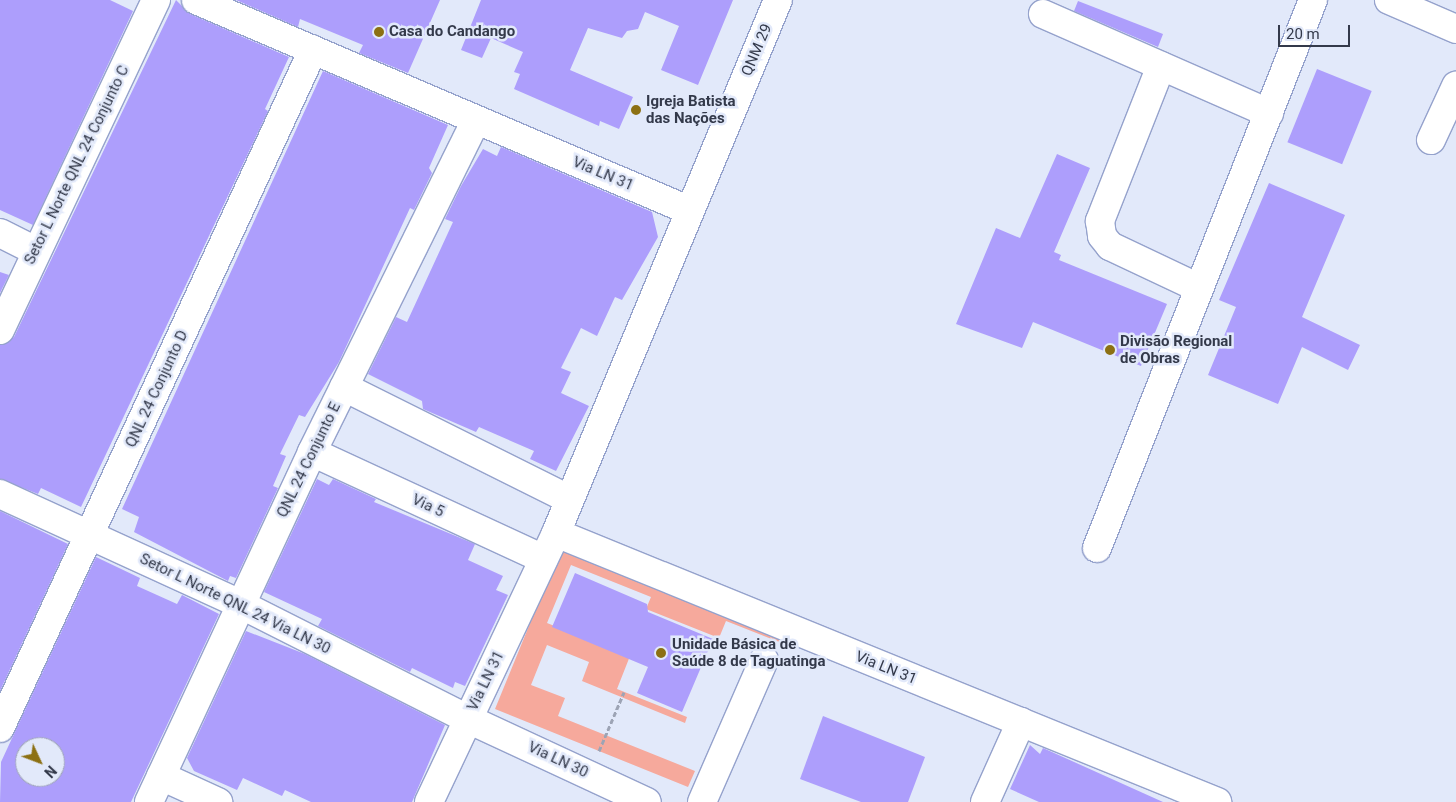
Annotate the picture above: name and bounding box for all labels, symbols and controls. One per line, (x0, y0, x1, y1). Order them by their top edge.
scale bar (1281, 15, 1354, 47)
street label: QNM 29 (738, 21, 776, 79)
place label: Casa do Candango (389, 23, 515, 41)
text: 20 m (1286, 25, 1320, 43)
marker: Casa do Candango (373, 26, 385, 38)
street label: Setor L Norte QNL 24 Conjunto C (21, 63, 133, 267)
place label: Igreja Batista das Nações (646, 92, 736, 127)
marker: Igreja Batista das Nações (630, 104, 642, 116)
street label: Via LN 31 (570, 153, 636, 195)
street label: QNL 24 Conjunto D (122, 328, 192, 450)
place label: Divisão Regional de Obras (1120, 332, 1232, 367)
marker: Divisão Regional de Obras (1104, 344, 1116, 356)
street label: QNL 24 Conjunto E (273, 400, 345, 520)
street label: Via 5 (409, 491, 447, 521)
street label: Setor L Norte QNL 24 Via LN 30 (137, 550, 333, 658)
place label: Unidade Básica de Saúde 8 de Taguatinga (672, 635, 826, 670)
marker: Unidade Básica de Saúde 8 de Taguatinga (654, 646, 668, 660)
street label: Via LN 31 (464, 648, 508, 714)
street label: Via LN 31 (853, 648, 919, 688)
north arrow (15, 737, 65, 787)
street label: Via LN 30 (525, 738, 591, 782)
text: N (41, 762, 59, 781)

